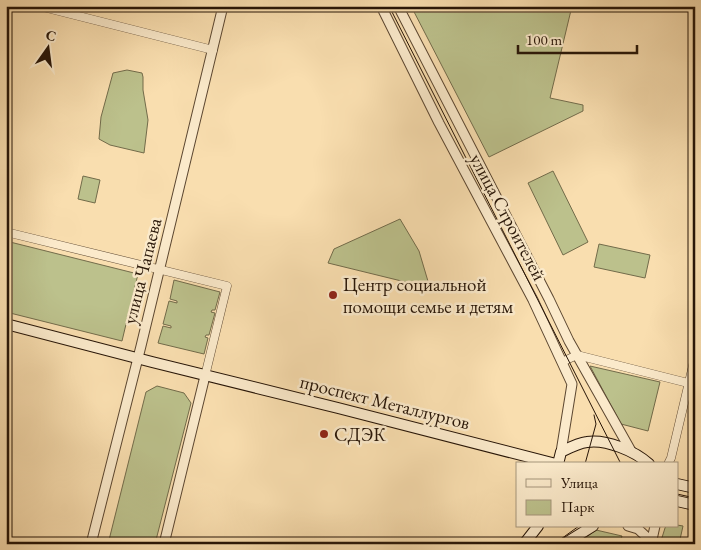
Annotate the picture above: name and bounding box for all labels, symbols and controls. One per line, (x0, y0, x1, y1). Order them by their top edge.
north arrow (22, 22, 72, 72)
scale bar (518, 22, 637, 54)
text: С (44, 25, 58, 45)
text: 100 m (526, 30, 563, 49)
street label: улица Строителей (464, 149, 552, 285)
street label: улица Чапаева (117, 215, 167, 327)
place label: Центр социальной помощи семье и детям (343, 272, 513, 319)
marker: Центр социальной помощи семье и детям (327, 289, 339, 301)
street label: проспект Металлургов (298, 369, 472, 435)
place label: СДЭК (334, 422, 386, 447)
marker: СДЭК (318, 428, 330, 440)
legend (516, 462, 678, 528)
text: Улица (560, 473, 598, 492)
text: Парк (561, 497, 594, 516)

